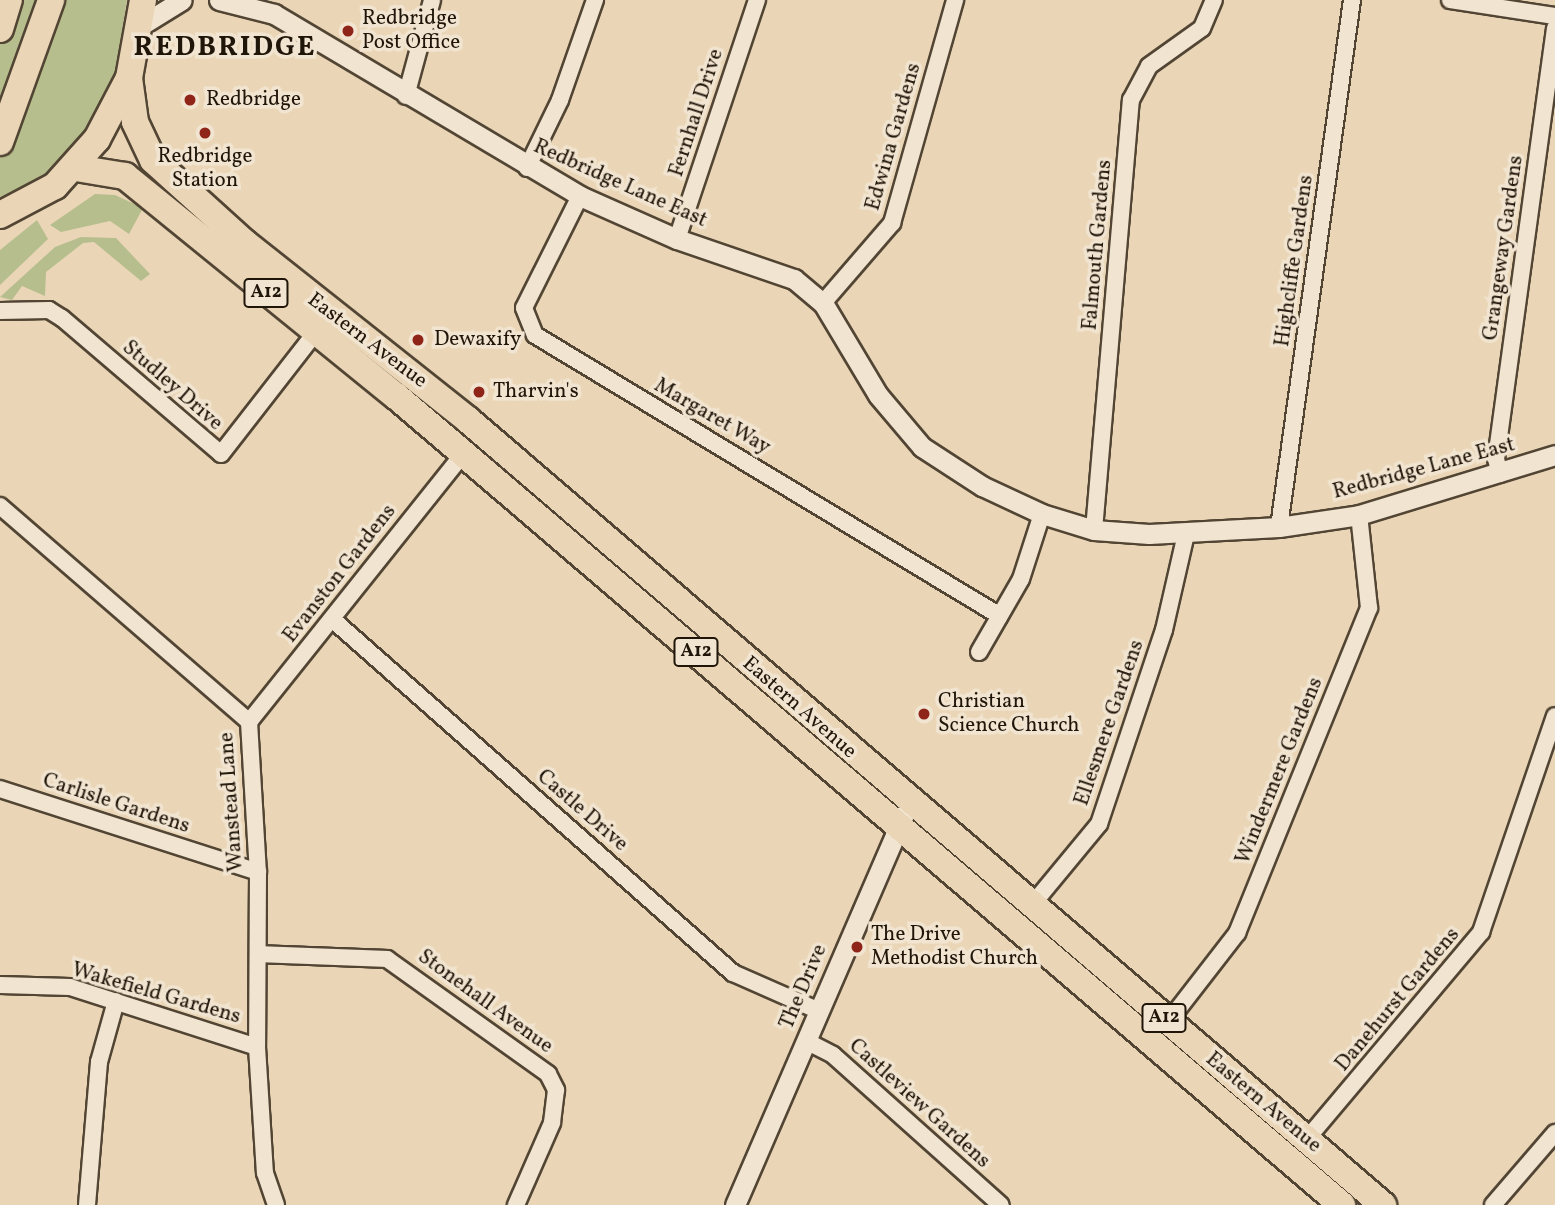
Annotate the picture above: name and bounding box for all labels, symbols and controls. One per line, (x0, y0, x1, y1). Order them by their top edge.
place label: Redbridge Post Office (362, 6, 460, 56)
marker: Redbridge Post Office (340, 23, 356, 39)
district label: REDBRIDGE (135, 31, 315, 65)
street label: Fernhall Drive (664, 46, 730, 180)
street label: Edwina Gardens (861, 60, 927, 214)
place label: Redbridge (206, 87, 301, 113)
marker: Redbridge (180, 90, 200, 110)
marker: Redbridge Station (197, 125, 213, 141)
street label: Redbridge Lane East (529, 134, 711, 234)
place label: Redbridge Station (158, 144, 252, 194)
street label: Grangeway Gardens (1478, 154, 1530, 342)
street label: Falmouth Gardens (1078, 159, 1118, 331)
street label: Highcliffe Gardens (1270, 174, 1320, 348)
road number: A12 (243, 278, 289, 308)
street label: Eastern Avenue (302, 288, 432, 394)
place label: Dewaxify (434, 327, 521, 353)
marker: Dewaxify (408, 330, 428, 350)
street label: Studley Drive (116, 335, 228, 437)
street label: Margaret Way (649, 373, 775, 461)
place label: Tharvin's (493, 379, 579, 405)
marker: Tharvin's (471, 384, 487, 400)
street label: Redbridge Lane East (1330, 433, 1518, 505)
street label: Evanston Gardens (278, 500, 402, 648)
road number: A12 (673, 636, 719, 667)
street label: Ellesmere Gardens (1070, 637, 1150, 809)
street label: Eastern Avenue (737, 651, 861, 765)
street label: Windermere Gardens (1231, 674, 1329, 868)
place label: Christian Science Church (938, 689, 1080, 739)
marker: Christian Science Church (916, 706, 932, 722)
street label: Wanstead Lane (215, 731, 249, 873)
street label: Castle Drive (531, 765, 633, 857)
street label: Carlisle Gardens (39, 768, 193, 840)
place label: The Drive Methodist Church (871, 922, 1038, 972)
street label: Danehurst Gardens (1331, 923, 1465, 1077)
marker: The Drive Methodist Church (849, 939, 865, 955)
street label: The Drive (775, 941, 833, 1033)
street label: Stonehall Avenue (413, 945, 557, 1059)
street label: Wakefield Gardens (69, 958, 243, 1030)
road number: A12 (1141, 1002, 1187, 1034)
street label: Castleview Gardens (843, 1034, 995, 1174)
street label: Eastern Avenue (1200, 1047, 1326, 1159)

